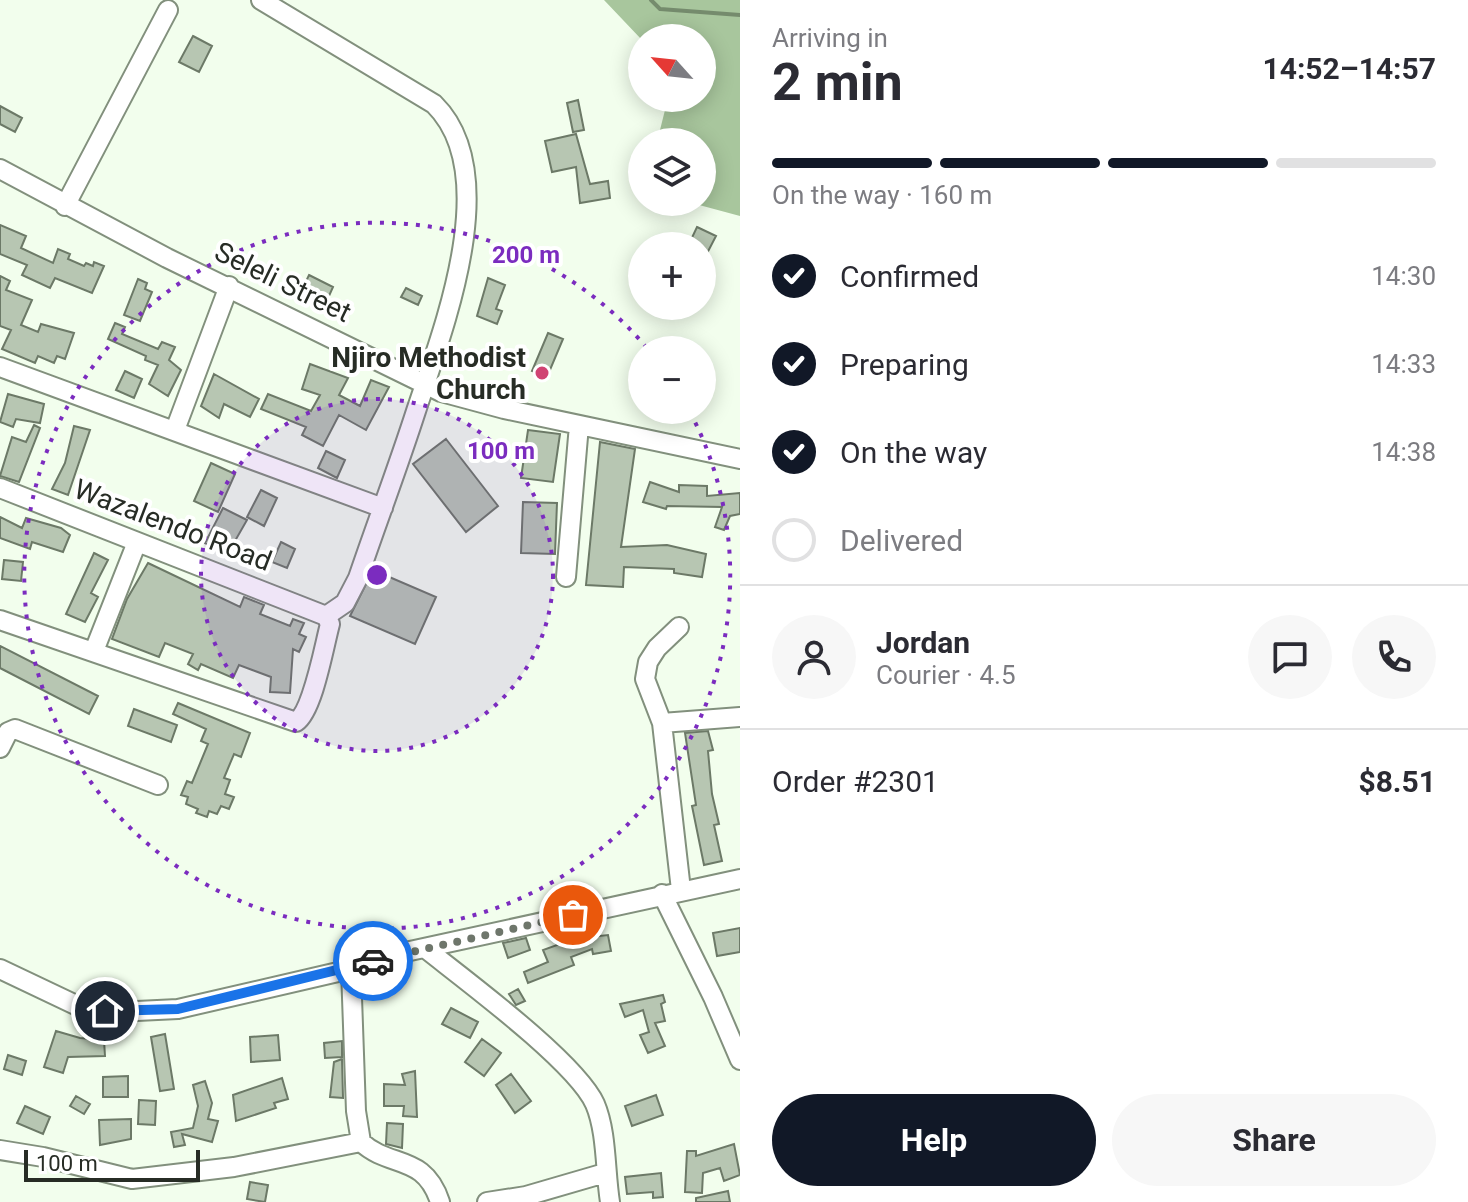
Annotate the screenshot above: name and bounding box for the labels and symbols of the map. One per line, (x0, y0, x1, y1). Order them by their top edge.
north arrow (628, 24, 716, 112)
street label: Seleli Street (209, 235, 357, 329)
text: 200 m (492, 241, 560, 269)
place label: Njiro Methodist Church (331, 341, 526, 406)
marker: Njiro Methodist Church (533, 364, 551, 382)
text: 100 m (467, 437, 535, 465)
street label: Wazalendo Road (70, 472, 276, 578)
centre of rings (363, 561, 391, 589)
pin (539, 881, 607, 949)
courier (333, 921, 413, 1001)
pin (71, 977, 139, 1045)
scale bar (24, 1146, 200, 1182)

